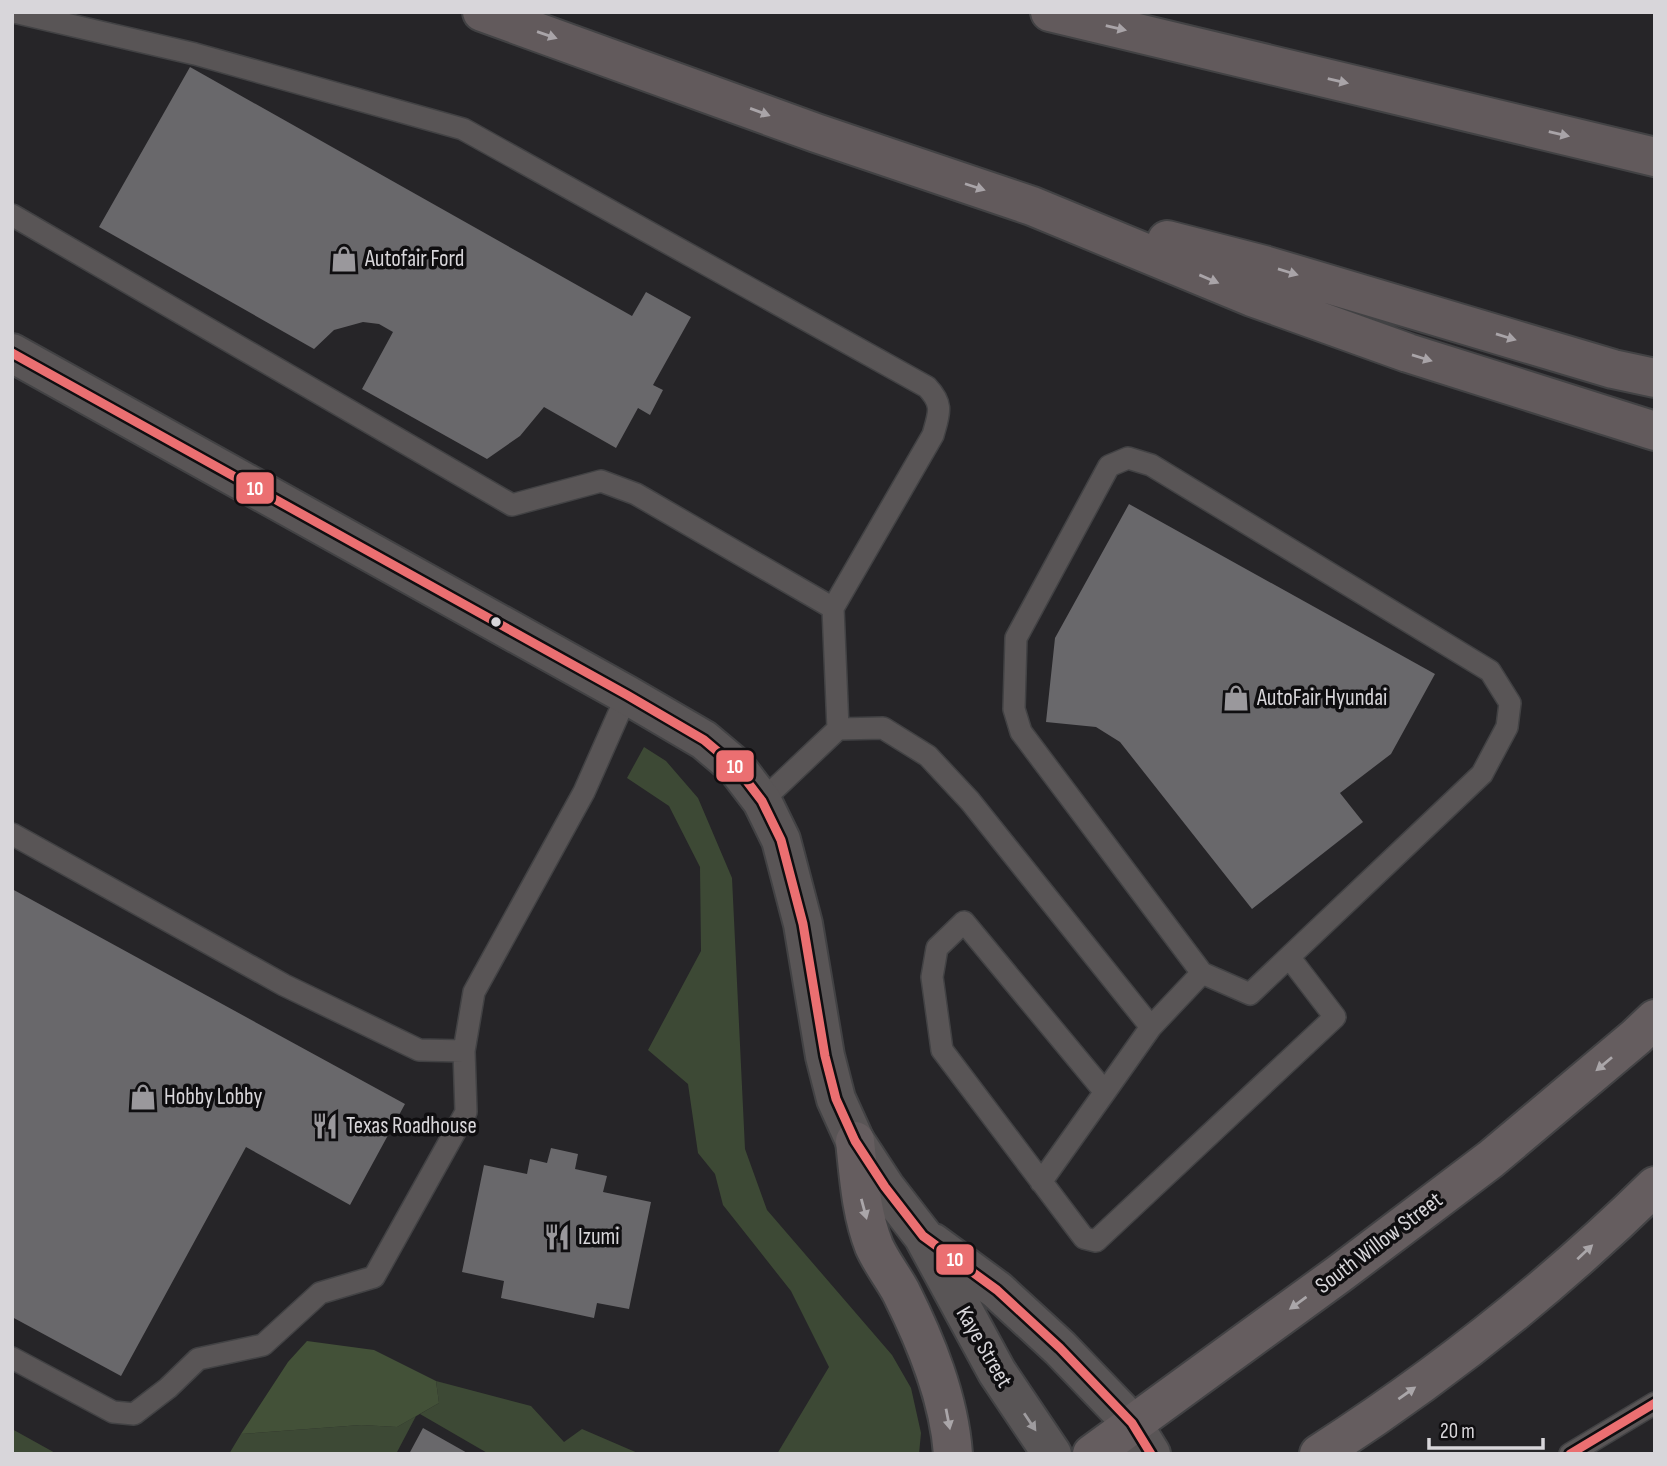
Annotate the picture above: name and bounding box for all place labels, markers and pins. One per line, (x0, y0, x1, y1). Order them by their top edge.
shop icon: Autofair Ford (329, 244, 359, 274)
place label: Autofair Ford (364, 245, 464, 273)
unlabelled marker (489, 615, 503, 629)
shop icon: AutoFair Hyundai (1221, 683, 1251, 713)
place label: AutoFair Hyundai (1256, 684, 1387, 712)
shop icon: Hobby Lobby (128, 1082, 158, 1112)
place label: Hobby Lobby (164, 1083, 262, 1111)
restaurant icon: Texas Roadhouse (310, 1111, 340, 1141)
place label: Texas Roadhouse (346, 1112, 477, 1140)
restaurant icon: Izumi (542, 1222, 572, 1252)
place label: Izumi (578, 1223, 620, 1251)

